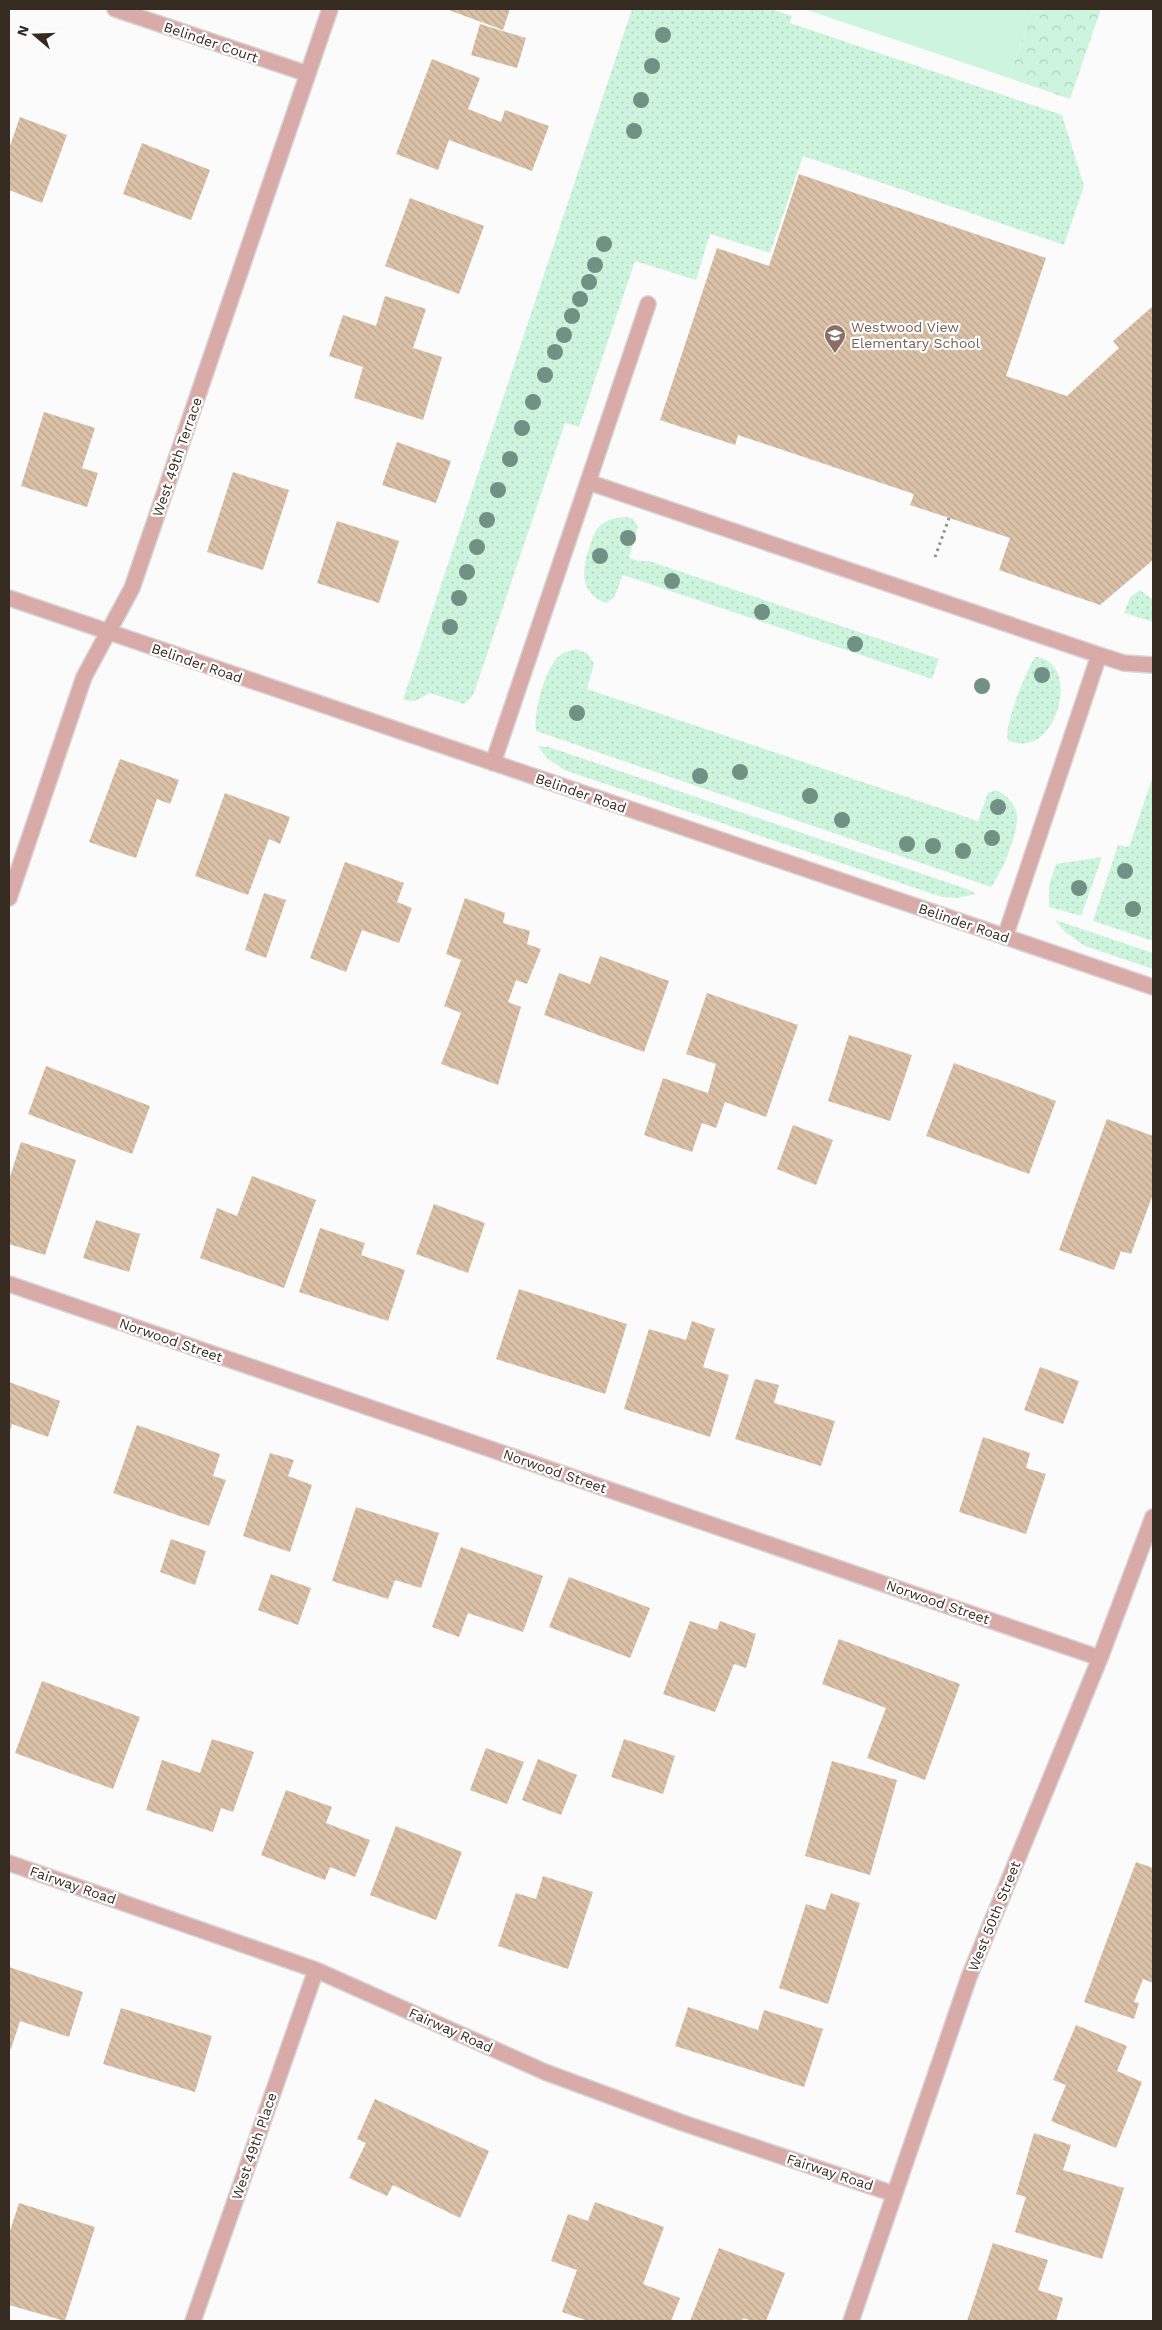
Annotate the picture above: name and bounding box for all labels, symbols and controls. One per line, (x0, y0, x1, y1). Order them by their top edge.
north arrow (10, 10, 60, 60)
street label: Belinder Court (162, 18, 260, 66)
text: N (13, 23, 32, 38)
place label: Westwood View Elementary School (851, 319, 981, 351)
school or university icon: Westwood View Elementary School (823, 323, 847, 354)
street label: West 49th Terrace (149, 395, 205, 519)
street label: Belinder Road (149, 640, 245, 686)
street label: Belinder Road (533, 770, 629, 816)
street label: Belinder Road (916, 900, 1012, 946)
street label: Norwood Street (117, 1315, 225, 1365)
street label: Norwood Street (501, 1446, 609, 1496)
street label: Norwood Street (884, 1577, 992, 1627)
street label: West 50th Street (965, 1858, 1023, 1973)
street label: Fairway Road (28, 1863, 118, 1907)
street label: Fairway Road (407, 2004, 495, 2056)
street label: West 49th Place (228, 2090, 280, 2202)
street label: Fairway Road (785, 2150, 875, 2194)

